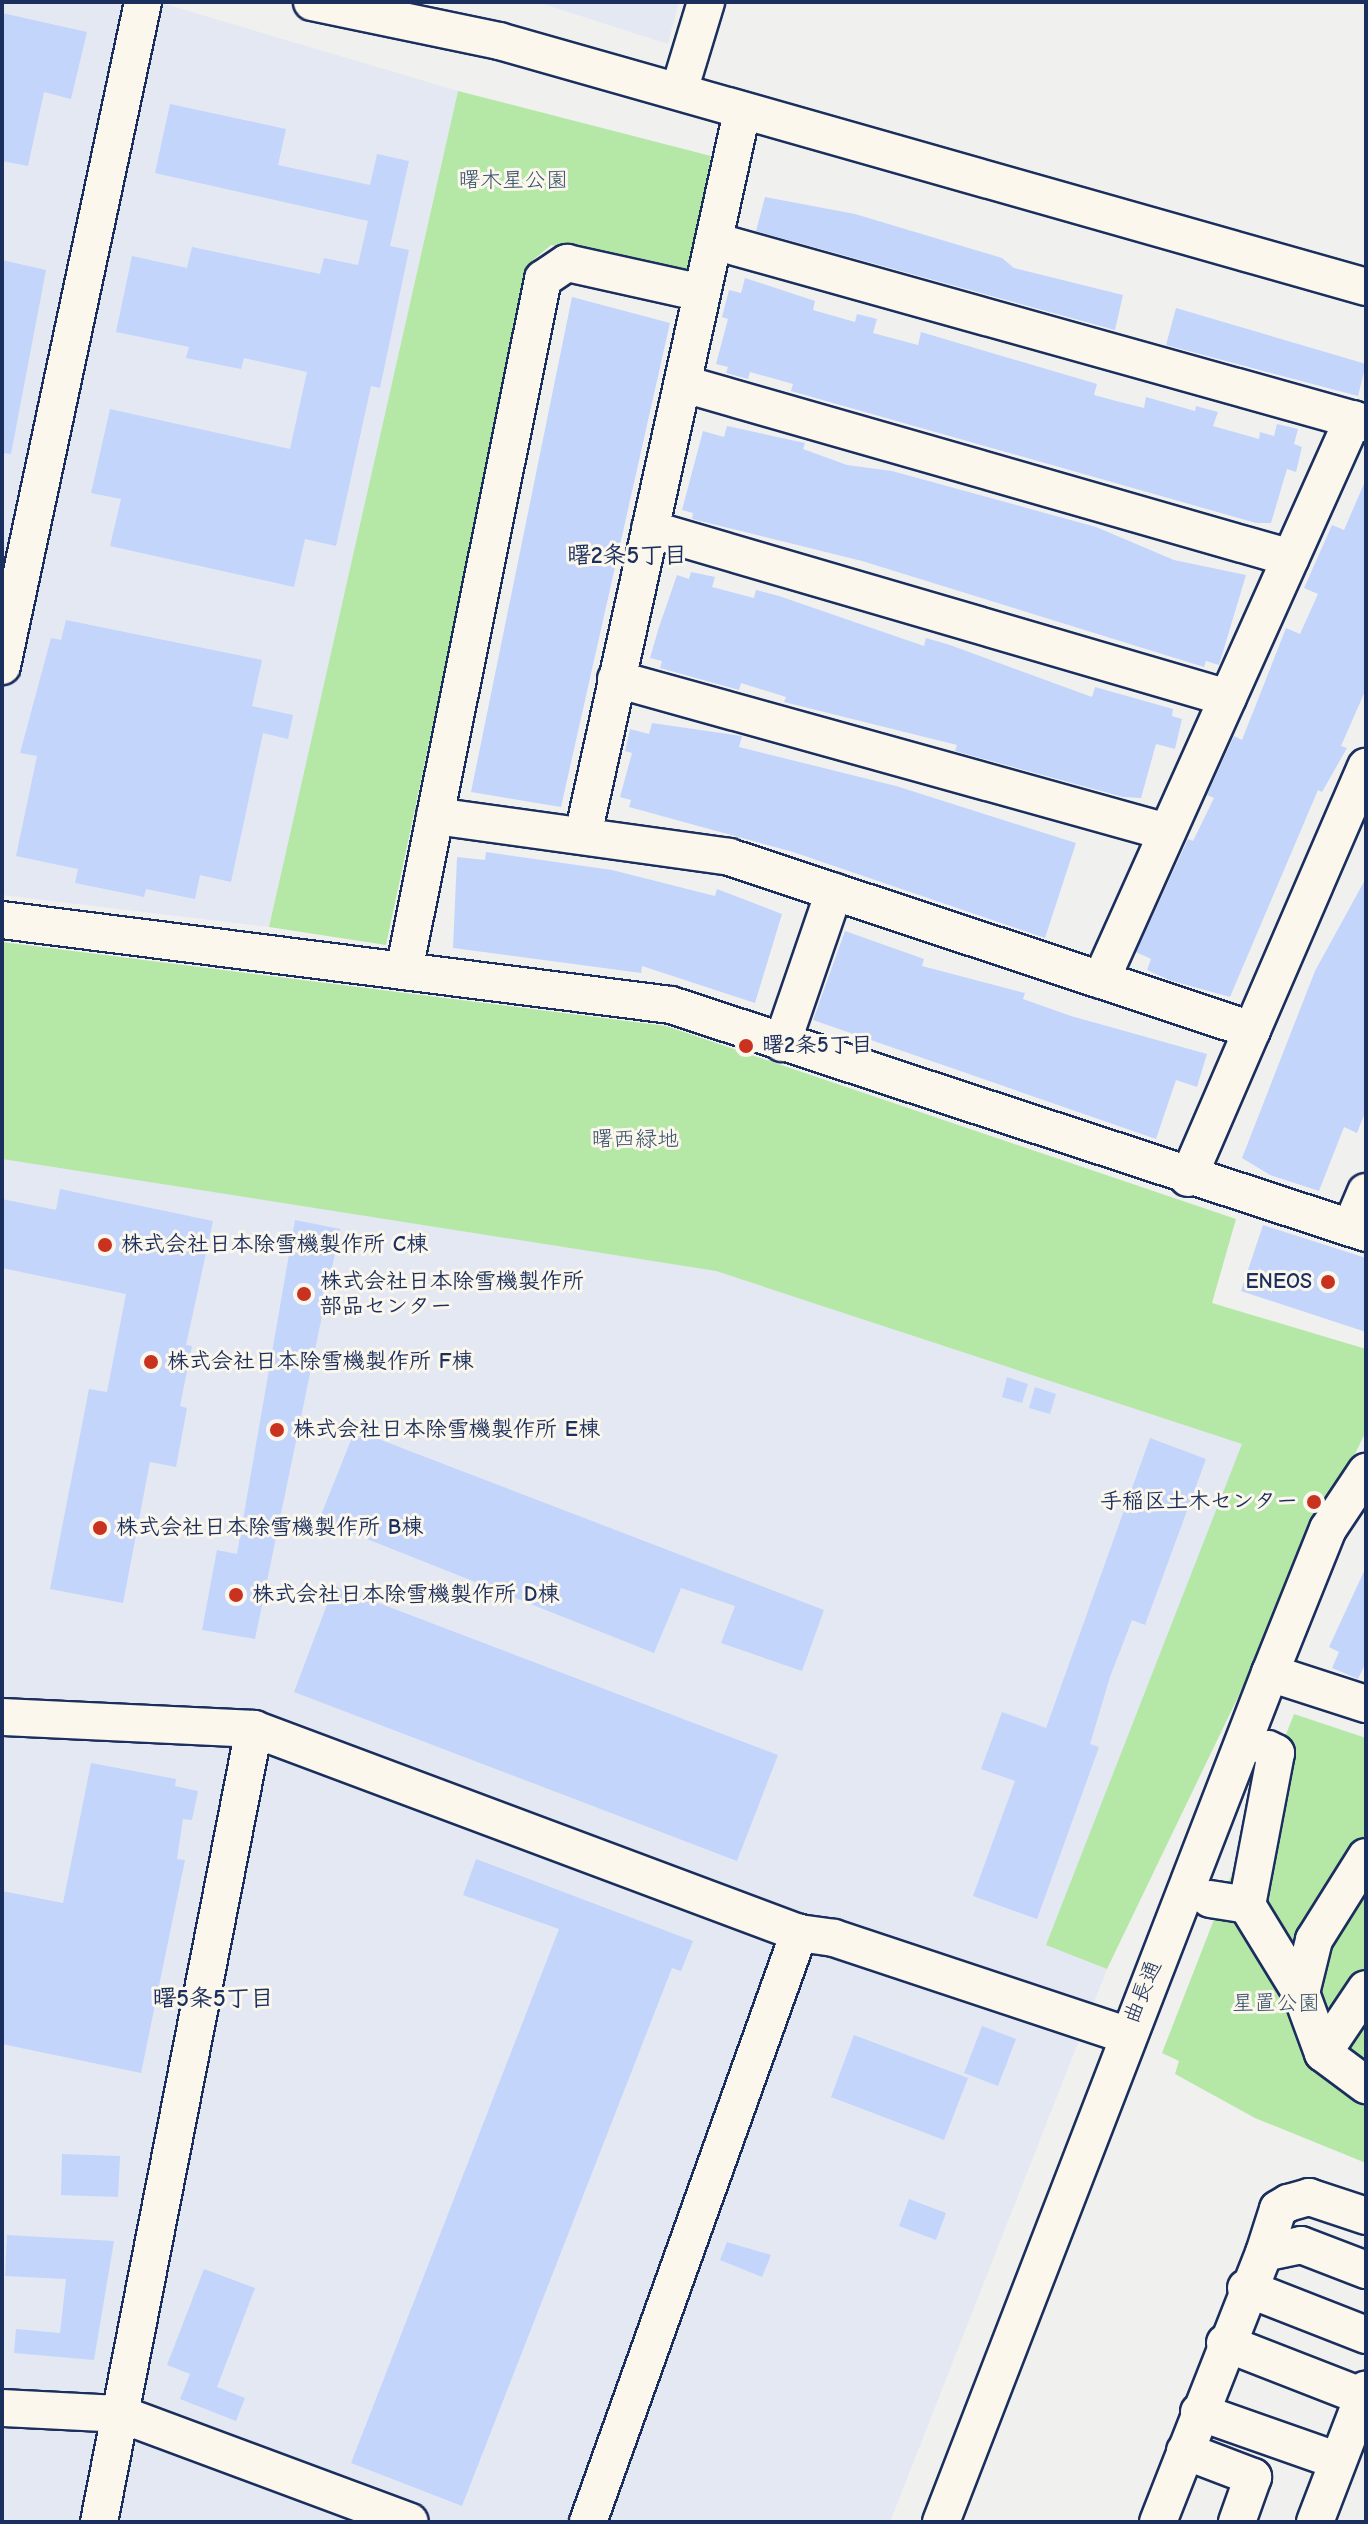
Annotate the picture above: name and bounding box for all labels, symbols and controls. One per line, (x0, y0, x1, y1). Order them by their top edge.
park label: 曙木星公園 (458, 168, 568, 194)
district label: 曙2条5丁目 (567, 542, 687, 570)
place label: 曙2条5丁目 (762, 1033, 873, 1059)
marker: 曙2条5丁目 (737, 1037, 755, 1055)
park label: 曙西緑地 (591, 1127, 679, 1153)
place label: 株式会社日本除雪機製作所 C棟 (121, 1232, 428, 1258)
marker: 株式会社日本除雪機製作所 C棟 (96, 1236, 114, 1254)
place label: 株式会社日本除雪機製作所 部品センター (320, 1268, 584, 1320)
place label: ENEOS (1246, 1269, 1312, 1295)
marker: ENEOS (1319, 1273, 1337, 1291)
marker: 株式会社日本除雪機製作所 部品センター (295, 1285, 313, 1303)
place label: 株式会社日本除雪機製作所 F棟 (167, 1349, 474, 1375)
marker: 株式会社日本除雪機製作所 F棟 (142, 1353, 160, 1371)
place label: 株式会社日本除雪機製作所 E棟 (293, 1417, 600, 1443)
marker: 株式会社日本除雪機製作所 E棟 (268, 1421, 286, 1439)
place label: 手稲区土木センター (1100, 1489, 1298, 1515)
marker: 手稲区土木センター (1305, 1493, 1323, 1511)
place label: 株式会社日本除雪機製作所 B棟 (116, 1515, 423, 1541)
marker: 株式会社日本除雪機製作所 B棟 (91, 1519, 109, 1537)
place label: 株式会社日本除雪機製作所 D棟 (252, 1582, 560, 1608)
marker: 株式会社日本除雪機製作所 D棟 (227, 1586, 245, 1604)
street label: 曲長通 (1118, 1956, 1168, 2028)
district label: 曙5条5丁目 (152, 1985, 274, 2013)
park label: 星置公園 (1232, 1991, 1320, 2017)

